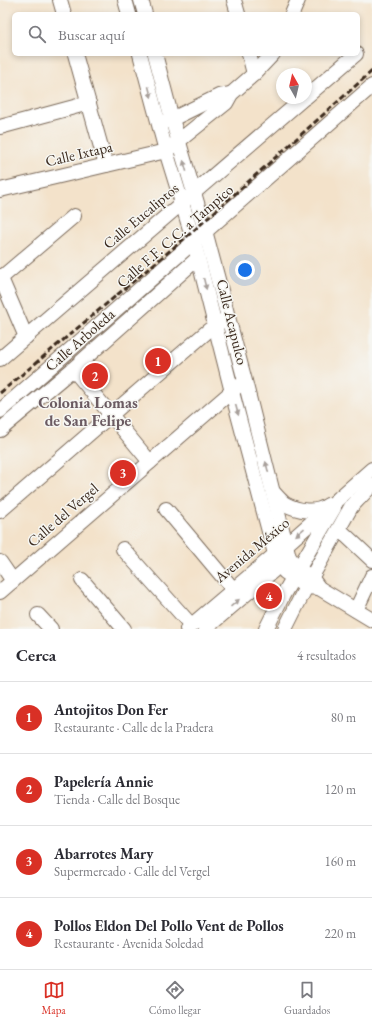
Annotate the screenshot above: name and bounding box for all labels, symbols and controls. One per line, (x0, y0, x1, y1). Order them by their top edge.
search box (12, 12, 360, 56)
icon: search (26, 23, 48, 45)
text: Buscar aquí (58, 25, 125, 44)
north arrow (276, 68, 312, 104)
one-way arrow (147, 86, 153, 98)
street label: Calle Ixtapa (43, 137, 114, 170)
one-way arrow (182, 160, 188, 172)
street label: Calle Eucaliptos (99, 178, 183, 253)
street label: Calle F.F. C.C. a Tampico (112, 180, 237, 292)
your location (235, 260, 255, 280)
street label: Calle Acapulco (213, 277, 252, 367)
one-way arrow (202, 278, 208, 290)
street label: Calle Arboleda (41, 304, 118, 375)
pin: 1 (145, 346, 171, 376)
pin: 2 (82, 361, 108, 391)
district label: Colonia Lomas de San Felipe (38, 392, 138, 431)
one-way arrow (234, 404, 240, 416)
pin: 3 (110, 458, 136, 488)
one-way arrow (263, 461, 269, 473)
street label: Calle del Vergel (23, 478, 102, 551)
street label: Avenida México (210, 513, 293, 587)
one-way arrow (295, 528, 305, 537)
pin: 4 (256, 581, 282, 611)
one-way arrow (230, 599, 240, 608)
text: Cerca (16, 644, 56, 666)
text: 4 resultados (297, 647, 356, 664)
text: Antojitos Don Fer (54, 700, 168, 719)
text: 1 (26, 709, 32, 726)
text: 80 m (331, 709, 356, 726)
text: Restaurante · Calle de la Pradera (54, 719, 213, 736)
text: Papelería Annie (54, 772, 153, 791)
text: 2 (26, 781, 32, 798)
text: 120 m (325, 781, 356, 798)
text: Tienda · Calle del Bosque (54, 791, 180, 808)
text: Abarrotes Mary (54, 844, 153, 863)
text: 3 (26, 853, 32, 870)
text: 160 m (325, 853, 356, 870)
text: Supermercado · Calle del Vergel (54, 863, 210, 880)
text: Pollos Eldon Del Pollo Vent de Pollos (54, 916, 284, 935)
text: 4 (26, 925, 32, 942)
text: 220 m (325, 925, 356, 942)
text: Restaurante · Avenida Soledad (54, 935, 204, 952)
tab: Mapa (42, 979, 66, 1017)
tab: Cómo llegar (149, 979, 201, 1017)
tab: Guardados (284, 979, 330, 1017)

